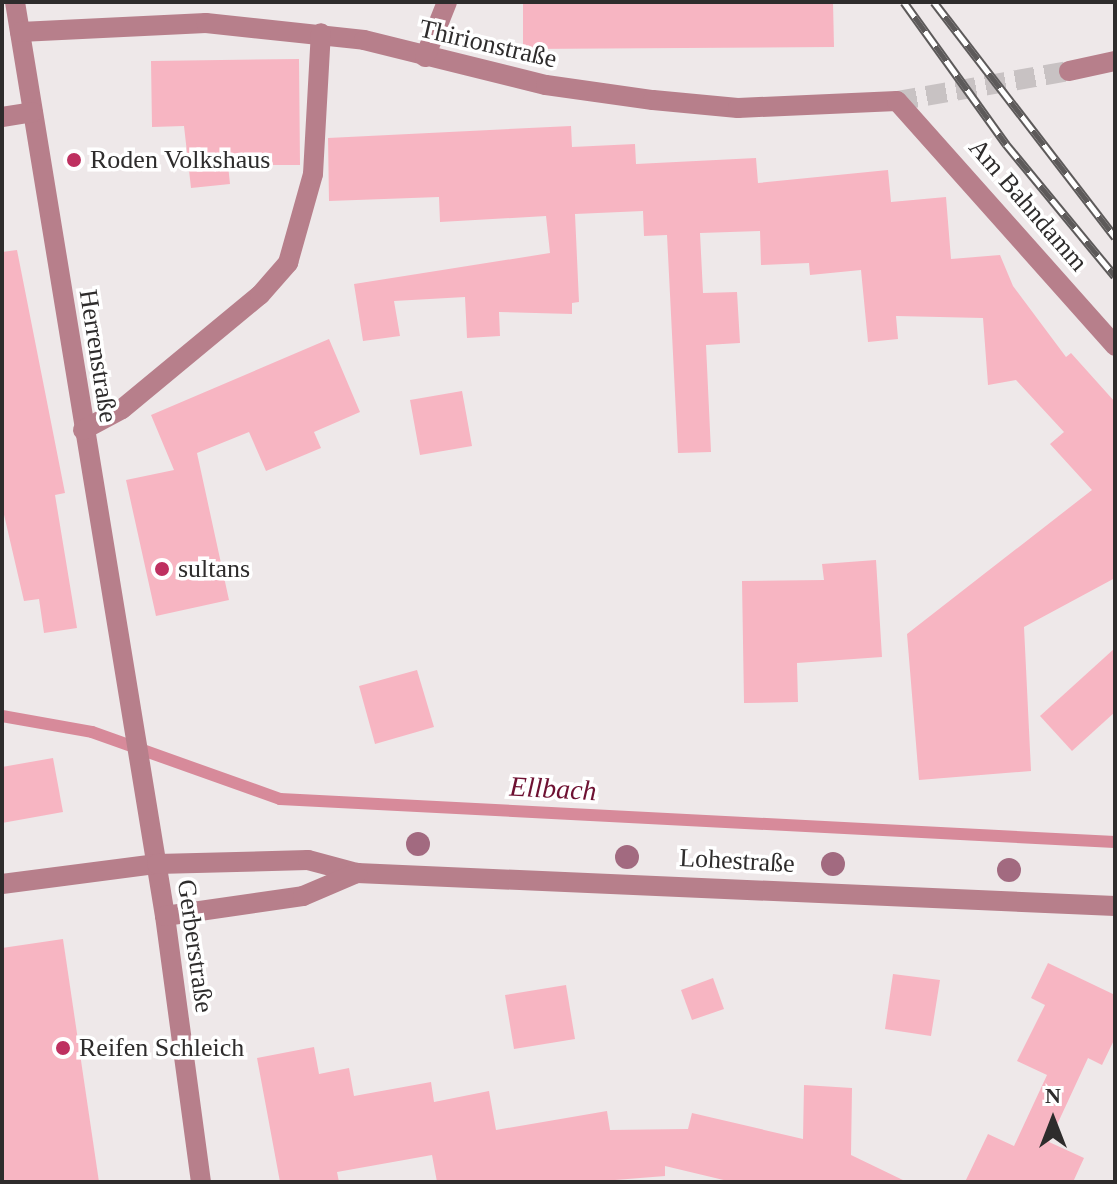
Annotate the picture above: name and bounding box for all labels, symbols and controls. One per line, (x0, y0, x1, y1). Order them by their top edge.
street label: Thirionstraße (416, 13, 560, 75)
street label: Am Bahndamm (962, 132, 1094, 278)
place label: Roden Volkshaus (90, 144, 271, 176)
marker: Roden Volkshaus (65, 151, 83, 169)
street label: Herrenstraße (72, 287, 124, 425)
place label: sultans (178, 553, 250, 585)
marker: sultans (153, 560, 171, 578)
water label: Ellbach (509, 770, 597, 808)
street label: Lohestraße (679, 842, 795, 880)
street label: Gerberstraße (170, 877, 220, 1015)
place label: Reifen Schleich (79, 1032, 244, 1064)
marker: Reifen Schleich (54, 1039, 72, 1057)
north arrow (1013, 1080, 1093, 1160)
text: N (1045, 1083, 1061, 1108)

